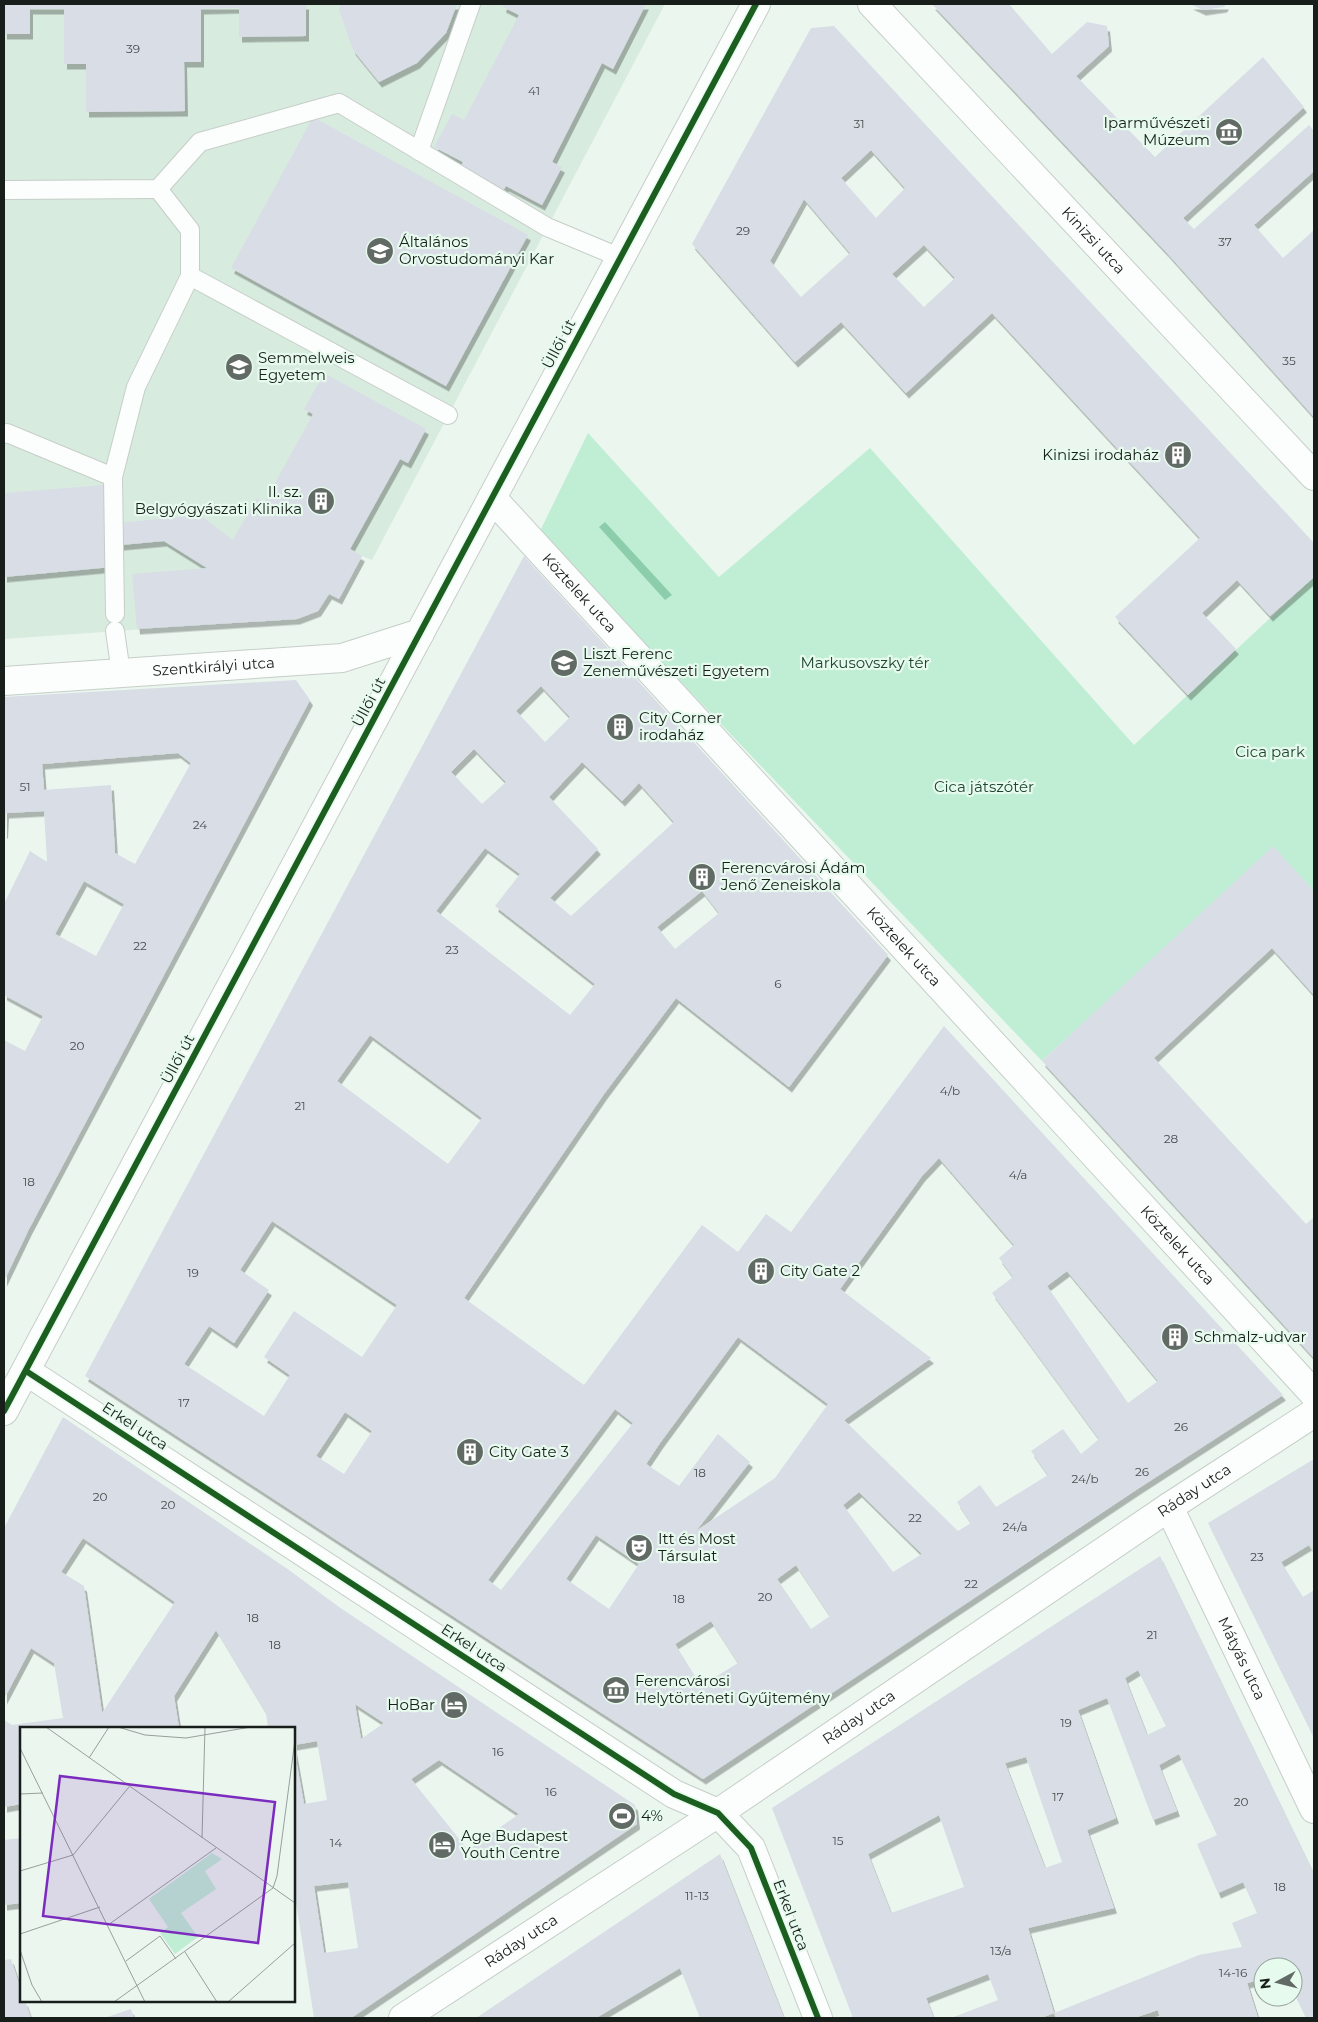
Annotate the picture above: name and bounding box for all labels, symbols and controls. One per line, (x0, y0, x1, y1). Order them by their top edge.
house number: 39 (126, 41, 140, 56)
house number: 41 (528, 83, 540, 98)
place label: Iparművészeti Múzeum (1104, 113, 1210, 149)
house number: 31 (853, 116, 865, 131)
museum icon: Iparművészeti Múzeum (1214, 117, 1244, 147)
street label: Kinizsi utca (1058, 203, 1130, 278)
house number: 29 (736, 223, 750, 238)
place label: Általános Orvostudományi Kar (399, 232, 554, 268)
house number: 37 (1218, 234, 1232, 249)
school or university icon: Általános Orvostudományi Kar (365, 236, 395, 266)
street label: Üllői út (538, 316, 580, 372)
place label: Semmelweis Egyetem (258, 348, 355, 384)
school or university icon: Semmelweis Egyetem (224, 352, 254, 382)
house number: 35 (1282, 353, 1296, 368)
building icon: Kinizsi irodaház (1163, 440, 1193, 470)
place label: Kinizsi irodaház (1042, 445, 1159, 464)
place label: II. sz. Belgyógyászati Klinika (135, 482, 302, 518)
building icon: II. sz. Belgyógyászati Klinika (306, 486, 336, 516)
street label: Köztelek utca (538, 549, 621, 636)
place label: Liszt Ferenc Zeneművészeti Egyetem (583, 644, 770, 680)
school or university icon: Liszt Ferenc Zeneművészeti Egyetem (549, 648, 579, 678)
street label: Szentkirályi utca (152, 653, 275, 680)
park label: Markusovszky tér (800, 653, 930, 672)
street label: Üllői út (348, 674, 390, 730)
place label: City Corner irodaház (639, 708, 722, 744)
building icon: City Corner irodaház (605, 712, 635, 742)
park label: Cica park (1235, 742, 1305, 761)
park label: Cica játszótér (934, 777, 1034, 796)
house number: 51 (19, 779, 31, 794)
house number: 24 (193, 817, 207, 832)
place label: Ferencvárosi Ádám Jenő Zeneiskola (720, 858, 865, 894)
building icon: Ferencvárosi Ádám Jenő Zeneiskola (687, 862, 717, 892)
street label: Köztelek utca (863, 903, 945, 990)
house number: 22 (133, 938, 147, 953)
house number: 23 (445, 942, 459, 957)
house number: 6 (774, 976, 782, 991)
street label: Üllői út (157, 1031, 199, 1087)
house number: 20 (70, 1038, 84, 1053)
house number: 4/b (940, 1083, 960, 1098)
house number: 21 (294, 1098, 306, 1113)
house number: 28 (1164, 1131, 1179, 1146)
house number: 4/a (1009, 1167, 1027, 1182)
house number: 18 (23, 1174, 35, 1189)
street label: Köztelek utca (1137, 1201, 1219, 1289)
building icon: City Gate 2 (746, 1256, 776, 1286)
place label: City Gate 2 (780, 1261, 860, 1280)
house number: 19 (187, 1265, 199, 1280)
building icon: Schmalz-udvar (1160, 1322, 1190, 1352)
place label: Schmalz-udvar (1194, 1327, 1307, 1346)
house number: 17 (178, 1395, 190, 1410)
street label: Erkel utca (99, 1397, 172, 1454)
house number: 26 (1174, 1419, 1188, 1434)
building icon: City Gate 3 (455, 1437, 485, 1467)
place label: City Gate 3 (489, 1442, 569, 1461)
street label: Ráday utca (1154, 1459, 1234, 1521)
house number: 26 (1135, 1464, 1149, 1479)
house number: 18 (694, 1465, 706, 1480)
house number: 24/b (1071, 1471, 1099, 1486)
house number: 20 (93, 1489, 107, 1504)
house number: 20 (161, 1497, 175, 1512)
house number: 22 (908, 1510, 922, 1525)
house number: 24/a (1002, 1519, 1028, 1534)
place label: Itt és Most Társulat (658, 1529, 736, 1565)
theatre icon: Itt és Most Társulat (624, 1533, 654, 1563)
house number: 23 (1250, 1549, 1264, 1564)
house number: 22 (964, 1576, 978, 1591)
house number: 20 (758, 1589, 772, 1604)
house number: 18 (673, 1591, 685, 1606)
house number: 18 (247, 1610, 259, 1625)
street label: Mátyás utca (1214, 1614, 1270, 1703)
street label: Erkel utca (438, 1619, 511, 1676)
house number: 21 (1146, 1627, 1158, 1642)
house number: 18 (269, 1637, 281, 1652)
place label: Ferencvárosi Helytörténeti Gyűjtemény (635, 1671, 831, 1707)
museum icon: Ferencvárosi Helytörténeti Gyűjtemény (601, 1675, 631, 1705)
street label: Ráday utca (819, 1686, 898, 1748)
hotel icon: HoBar (439, 1690, 469, 1720)
place label: HoBar (387, 1695, 435, 1714)
house number: 19 (1060, 1715, 1072, 1730)
inset map (20, 1727, 295, 2002)
house number: 16 (492, 1744, 504, 1759)
house number: 16 (545, 1784, 557, 1799)
house number: 17 (1052, 1789, 1064, 1804)
house number: 20 (1234, 1794, 1248, 1809)
sports icon: 4% (607, 1801, 637, 1831)
place label: 4% (641, 1806, 663, 1825)
place label: Age Budapest Youth Centre (461, 1826, 568, 1862)
hotel icon: Age Budapest Youth Centre (427, 1830, 457, 1860)
house number: 15 (832, 1833, 844, 1848)
house number: 14 (330, 1835, 342, 1850)
street label: Erkel utca (769, 1877, 814, 1953)
house number: 18 (1274, 1879, 1286, 1894)
house number: 11-13 (685, 1888, 709, 1903)
street label: Ráday utca (481, 1910, 561, 1971)
house number: 13/a (990, 1943, 1012, 1958)
north arrow (1253, 1957, 1303, 2007)
house number: 14-16 (1219, 1965, 1247, 1980)
text: N (1255, 1977, 1275, 1990)

